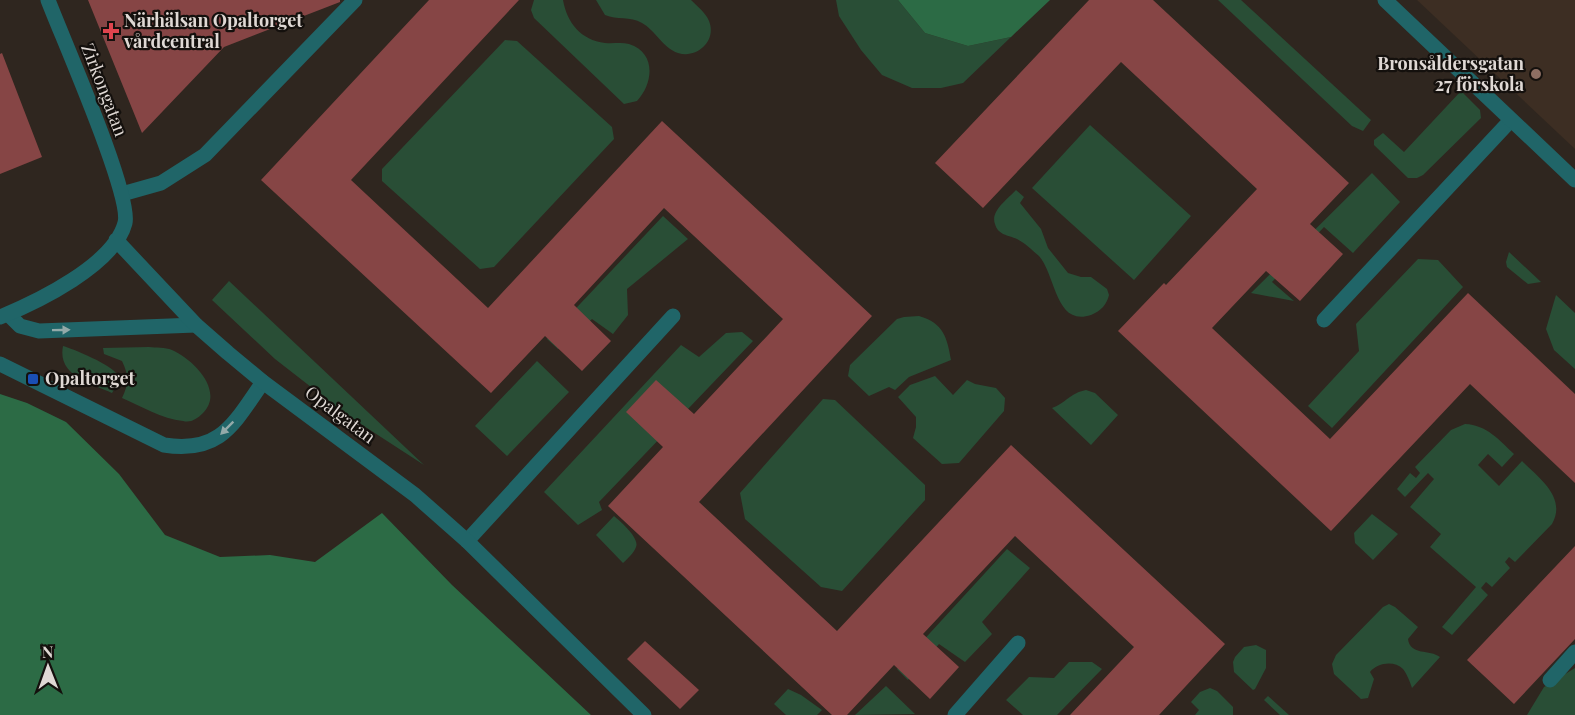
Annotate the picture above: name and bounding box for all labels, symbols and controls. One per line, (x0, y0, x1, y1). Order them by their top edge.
place label: Närhälsan Opaltorget vårdcentral (123, 8, 303, 53)
marker: Närhälsan Opaltorget vårdcentral (102, 22, 120, 40)
street label: Zirkongatan (76, 40, 134, 140)
place label: Bronsåldersgatan 27 förskola (1377, 51, 1525, 96)
marker: Bronsåldersgatan 27 förskola (1529, 67, 1543, 81)
one-way arrow (51, 326, 70, 335)
place label: Opaltorget (45, 366, 136, 390)
marker: Opaltorget (26, 372, 40, 386)
street label: Opalgatan (301, 380, 381, 449)
one-way arrow (220, 421, 235, 435)
north arrow (18, 637, 78, 697)
text: N (42, 641, 54, 662)

